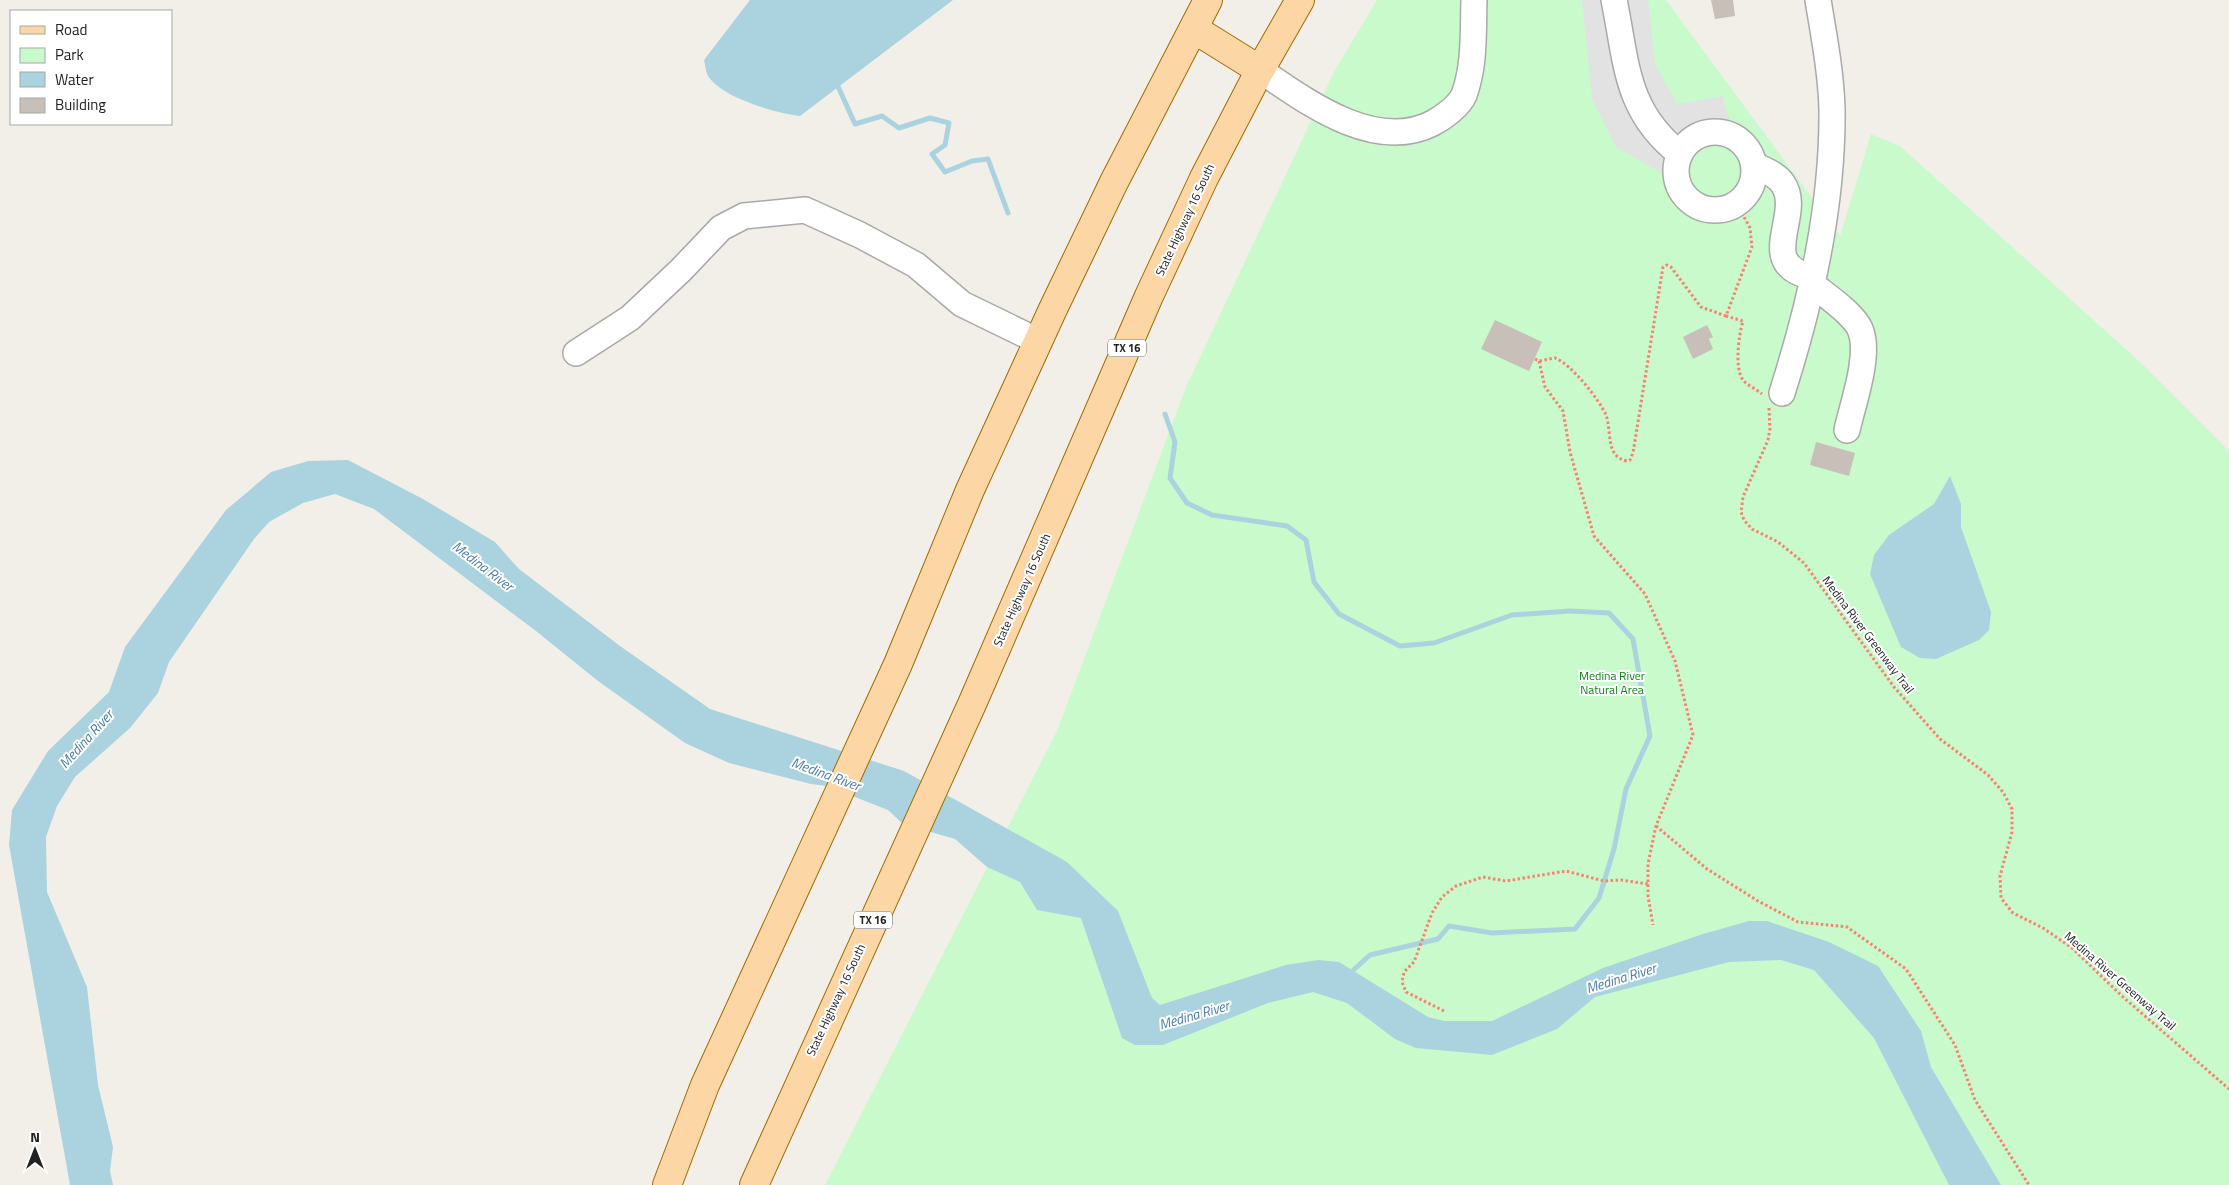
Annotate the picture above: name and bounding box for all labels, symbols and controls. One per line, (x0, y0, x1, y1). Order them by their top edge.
legend (10, 10, 172, 125)
text: Road (55, 18, 87, 41)
text: Park (55, 43, 84, 66)
text: Water (55, 68, 94, 91)
text: Building (55, 93, 106, 116)
street label: State Highway 16 South (1150, 160, 1219, 279)
road number: TX 16 (1108, 339, 1146, 356)
street label: State Highway 16 South (988, 530, 1055, 649)
water label: Medina River (448, 536, 520, 597)
street label: Medina River Greenway Trail (1818, 572, 1919, 697)
park label: Medina River Natural Area (1579, 666, 1645, 699)
water label: Medina River (54, 704, 119, 772)
water label: Medina River (789, 751, 865, 796)
road number: TX 16 (854, 912, 892, 928)
street label: Medina River Greenway Trail (2060, 927, 2180, 1035)
street label: State Highway 16 South (801, 940, 870, 1059)
water label: Medina River (1583, 956, 1660, 998)
water label: Medina River (1156, 994, 1233, 1035)
north arrow (10, 1125, 60, 1175)
text: N (30, 1126, 40, 1147)

